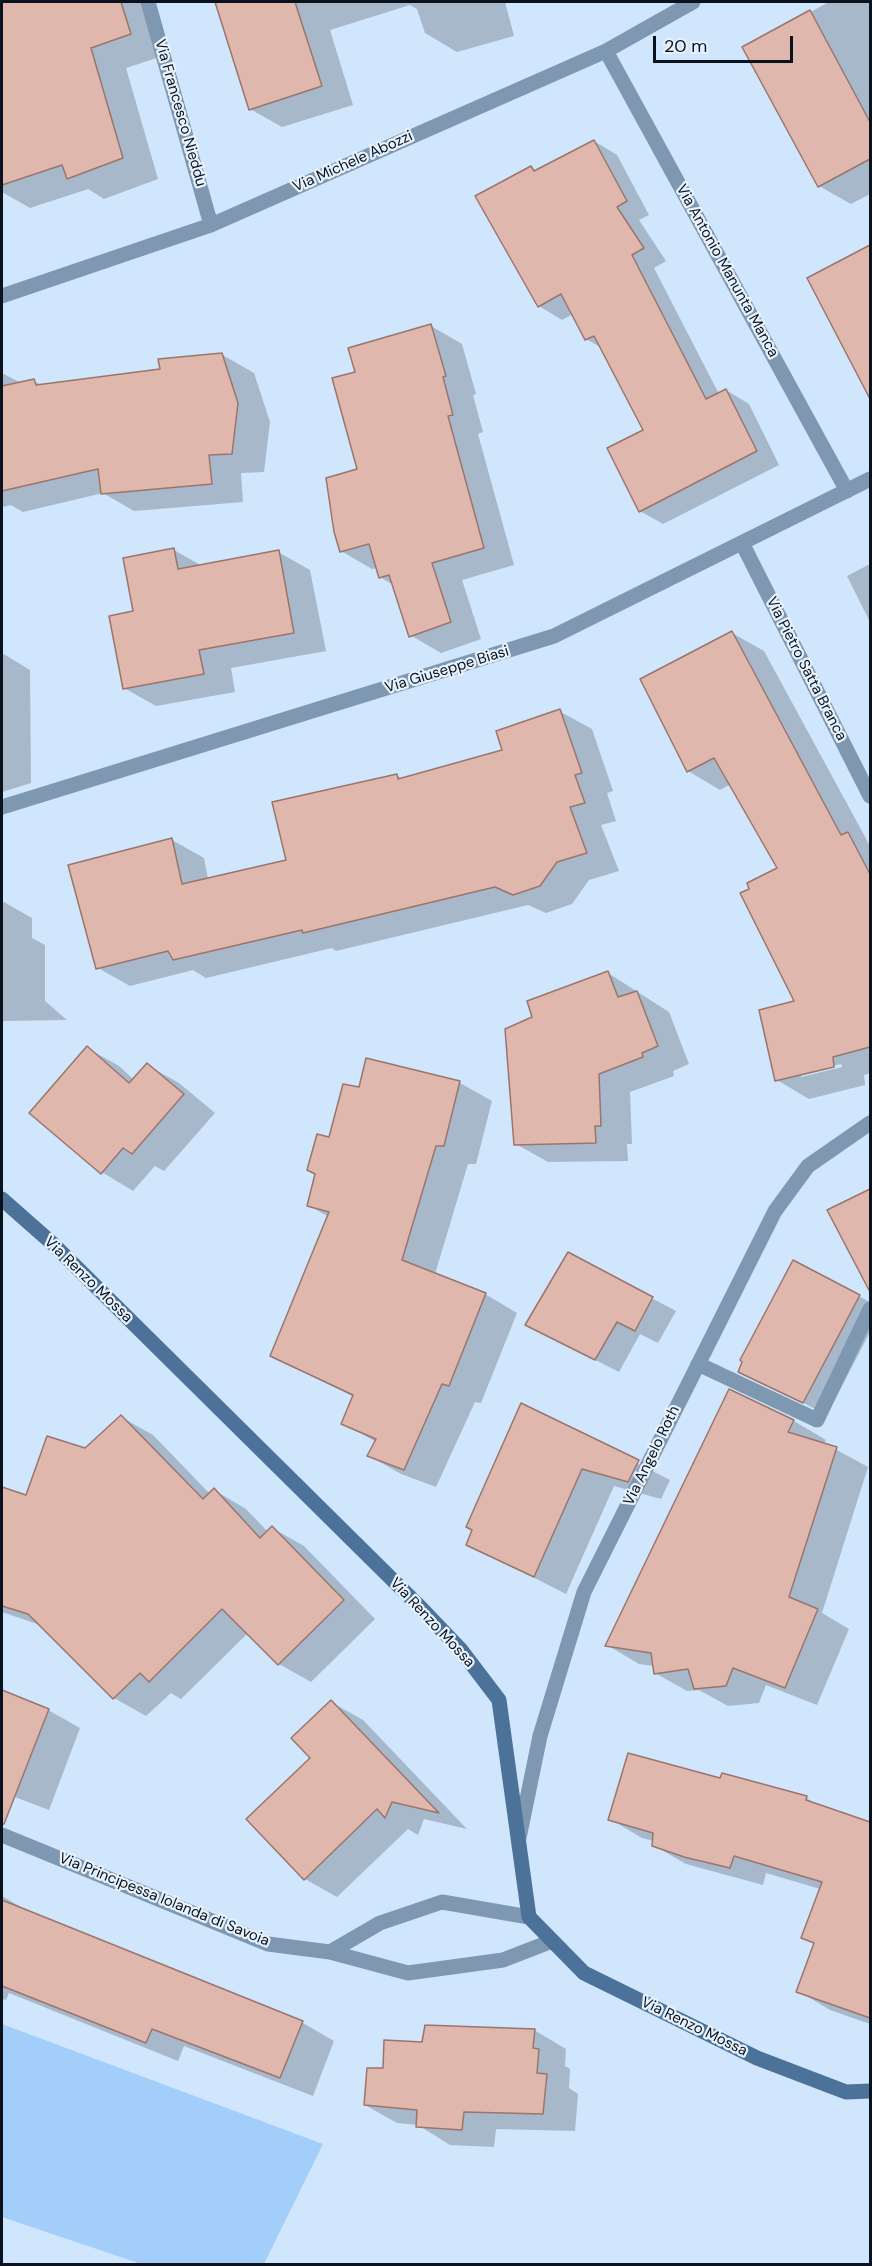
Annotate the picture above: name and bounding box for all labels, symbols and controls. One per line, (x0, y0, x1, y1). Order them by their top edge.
scale bar (656, 24, 796, 62)
text: 20 m (664, 34, 707, 58)
street label: Via Francesco Nieddu (150, 37, 210, 189)
street label: Via Michele Abozzi (290, 128, 416, 196)
street label: Via Antonio Manunta Manca (672, 181, 782, 361)
street label: Via Pietro Satta Branca (762, 594, 850, 744)
street label: Via Giuseppe Biasi (383, 643, 511, 697)
street label: Via Renzo Mossa (40, 1233, 136, 1327)
street label: Via Angelo Roth (620, 1403, 684, 1509)
street label: Via Renzo Mossa (386, 1574, 478, 1672)
street label: Via Principessa Iolanda di Savoia (56, 1849, 272, 1951)
street label: Via Renzo Mossa (638, 1994, 750, 2060)

